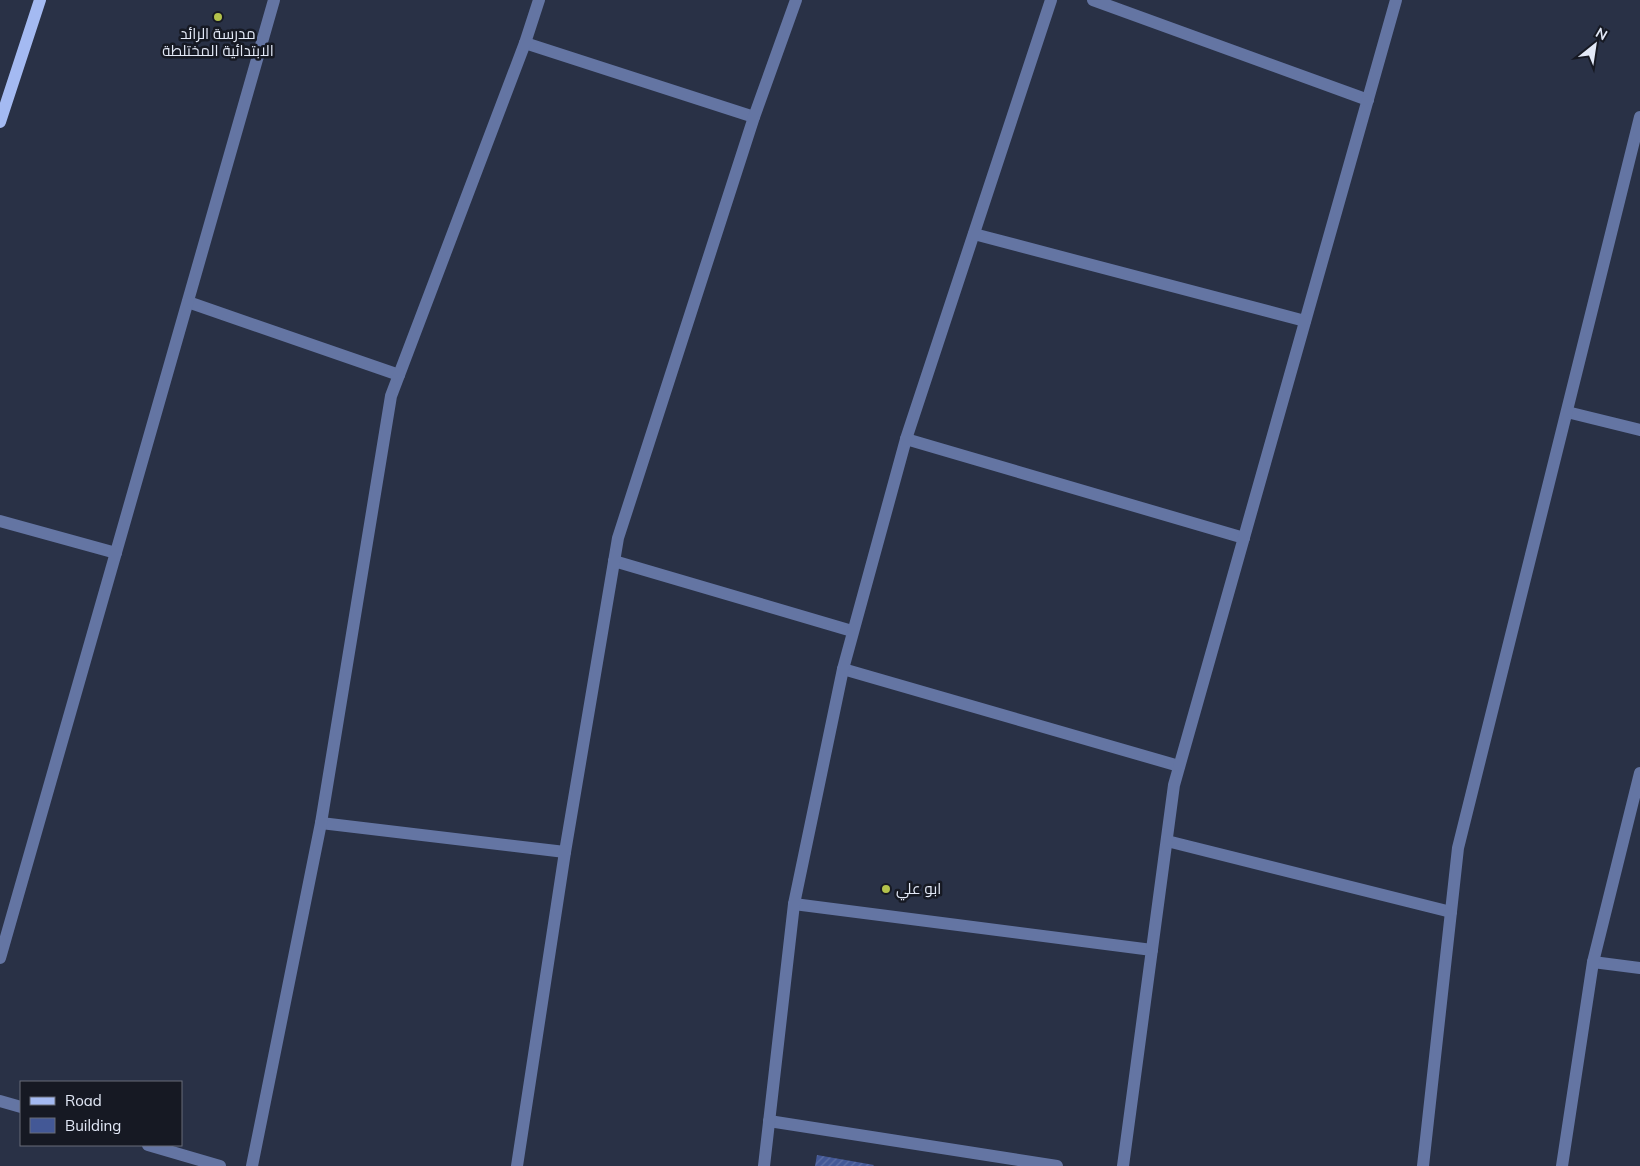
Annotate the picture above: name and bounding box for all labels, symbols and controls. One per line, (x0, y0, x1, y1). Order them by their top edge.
marker: مدرسة الرائد الابتدائية المختلطة (212, 11, 224, 23)
north arrow (1570, 20, 1620, 70)
text: N (1592, 23, 1611, 44)
place label: مدرسة الرائد الابتدائية المختلطة (162, 24, 274, 60)
place label: ابو علي (896, 879, 941, 901)
marker: ابو علي (880, 883, 892, 895)
legend (20, 1081, 182, 1146)
text: Road (65, 1091, 102, 1110)
text: Building (65, 1116, 121, 1135)

